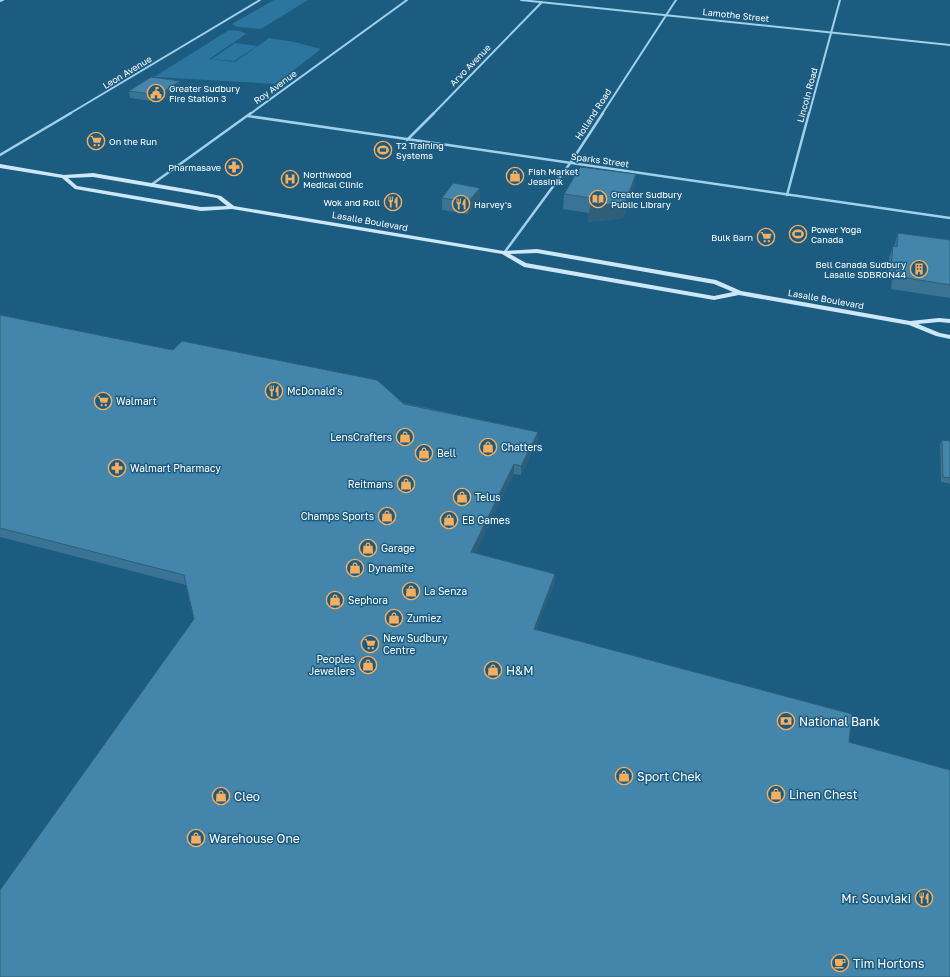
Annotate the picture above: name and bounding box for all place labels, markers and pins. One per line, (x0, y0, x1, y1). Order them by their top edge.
public building icon: Greater Sudbury Fire Station 3 (146, 83, 166, 103)
place label: Greater Sudbury Fire Station 3 (169, 83, 240, 104)
supermarket icon: On the Run (86, 131, 106, 151)
place label: On the Run (109, 136, 157, 147)
sports icon: T2 Training Systems (373, 140, 393, 160)
place label: T2 Training Systems (396, 140, 444, 161)
pharmacy icon: Pharmasave (224, 157, 244, 177)
place label: Pharmasave (168, 162, 221, 173)
shop icon: Fish Market Jessinik (505, 166, 525, 186)
place label: Fish Market Jessinik (528, 166, 579, 187)
hospital icon: Northwood Medical Clinic (280, 169, 300, 189)
place label: Northwood Medical Clinic (303, 169, 363, 190)
library icon: Greater Sudbury Public Library (588, 189, 608, 209)
place label: Greater Sudbury Public Library (611, 189, 682, 210)
restaurant icon: Wok and Roll (383, 192, 403, 212)
restaurant icon: Harvey's (451, 194, 471, 214)
place label: Wok and Roll (323, 197, 380, 208)
place label: Harvey's (474, 199, 512, 210)
sports icon: Power Yoga Canada (788, 224, 808, 244)
place label: Power Yoga Canada (811, 224, 861, 245)
supermarket icon: Bulk Barn (756, 227, 776, 247)
place label: Bulk Barn (711, 232, 753, 243)
place label: Bell Canada Sudbury Lasalle SDBRON44 (816, 259, 907, 280)
building icon: Bell Canada Sudbury Lasalle SDBRON44 (909, 259, 929, 279)
restaurant icon: McDonald's (264, 381, 284, 401)
place label: McDonald's (287, 385, 343, 397)
supermarket icon: Walmart (93, 391, 113, 411)
place label: Walmart (116, 395, 157, 407)
shop icon: LensCrafters (395, 427, 415, 447)
place label: LensCrafters (330, 431, 392, 443)
shop icon: Chatters (478, 437, 498, 457)
place label: Chatters (501, 441, 542, 453)
shop icon: Bell (414, 443, 434, 463)
place label: Bell (437, 447, 456, 459)
pharmacy icon: Walmart Pharmacy (107, 458, 127, 478)
place label: Walmart Pharmacy (130, 462, 221, 474)
shop icon: Reitmans (396, 474, 416, 494)
place label: Reitmans (348, 478, 393, 490)
shop icon: Telus (452, 487, 472, 507)
place label: Telus (475, 491, 501, 503)
shop icon: Champs Sports (377, 506, 397, 526)
place label: Champs Sports (301, 510, 374, 522)
shop icon: EB Games (439, 510, 459, 530)
place label: EB Games (462, 514, 510, 526)
shop icon: Garage (358, 538, 378, 558)
place label: Garage (381, 542, 415, 554)
shop icon: Dynamite (345, 558, 365, 578)
place label: Dynamite (368, 562, 414, 574)
shop icon: La Senza (401, 581, 421, 601)
place label: La Senza (424, 585, 467, 597)
shop icon: Sephora (325, 590, 345, 610)
place label: Sephora (348, 594, 388, 606)
shop icon: Zumiez (384, 608, 404, 628)
place label: Zumiez (407, 612, 441, 624)
place label: New Sudbury Centre (383, 632, 448, 656)
supermarket icon: New Sudbury Centre (360, 634, 380, 654)
place label: Peoples Jewellers (309, 653, 355, 677)
shop icon: Peoples Jewellers (358, 655, 378, 675)
shop icon: H&M (483, 660, 503, 680)
place label: H&M (506, 663, 533, 678)
bank icon: National Bank (776, 711, 796, 731)
place label: National Bank (799, 714, 880, 729)
shop icon: Sport Chek (614, 766, 634, 786)
place label: Sport Chek (637, 769, 701, 784)
shop icon: Linen Chest (766, 784, 786, 804)
shop icon: Cleo (211, 786, 231, 806)
place label: Linen Chest (789, 787, 858, 802)
place label: Cleo (234, 789, 260, 804)
shop icon: Warehouse One (186, 828, 206, 848)
place label: Warehouse One (209, 831, 300, 846)
restaurant icon: Mr. Souvlaki (914, 888, 934, 908)
place label: Mr. Souvlaki (841, 891, 911, 906)
cafe icon: Tim Hortons (830, 953, 850, 973)
place label: Tim Hortons (853, 956, 924, 971)

